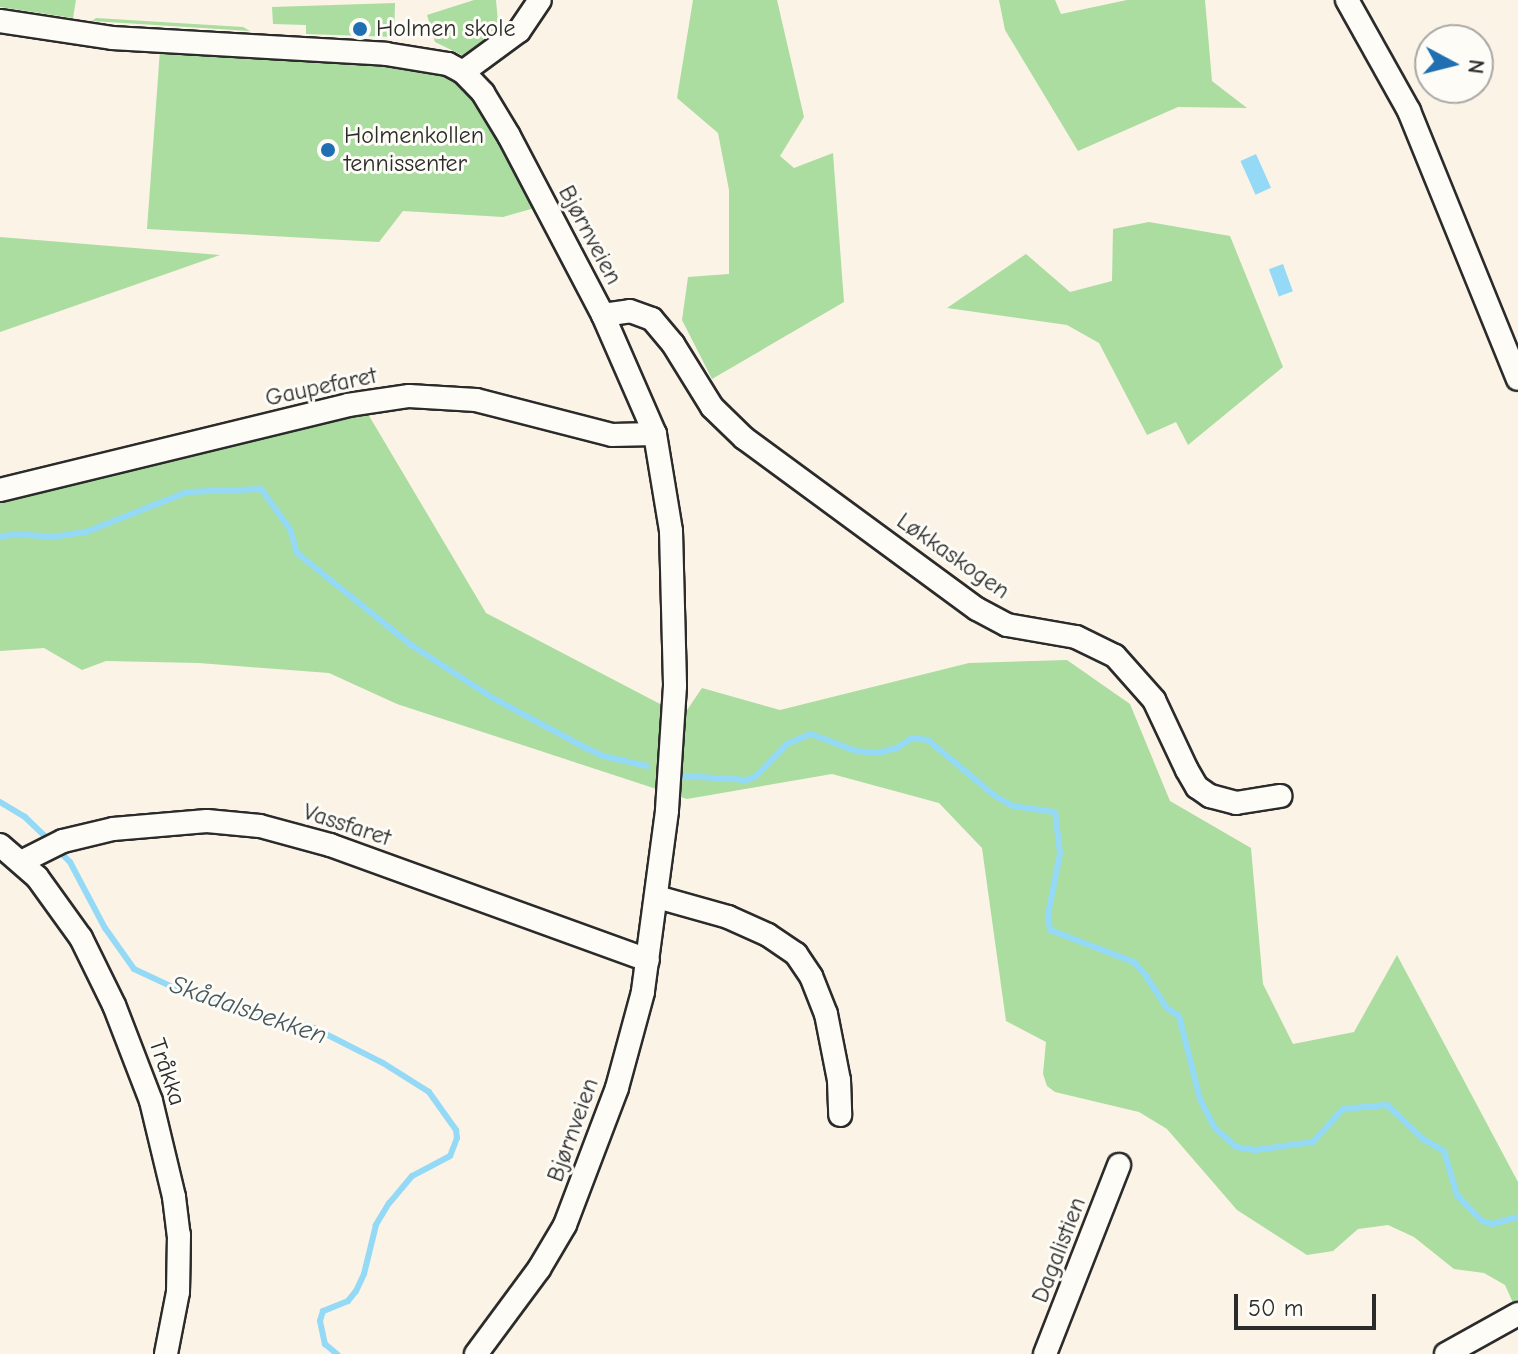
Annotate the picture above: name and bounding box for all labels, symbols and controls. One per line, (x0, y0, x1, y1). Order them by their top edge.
place label: Holmen skole (376, 15, 516, 43)
marker: Holmen skole (351, 20, 369, 38)
north arrow (1414, 24, 1494, 104)
text: N (1462, 58, 1490, 75)
place label: Holmenkollen tennissenter (344, 122, 484, 178)
marker: Holmenkollen tennissenter (319, 141, 337, 159)
street label: Bjørnveien (552, 180, 628, 290)
street label: Gaupefaret (263, 361, 379, 413)
street label: Løkkaskogen (891, 507, 1015, 605)
street label: Vassfaret (299, 797, 395, 853)
water label: Skådalsbekken (166, 970, 330, 1052)
street label: Tråkka (142, 1035, 192, 1109)
street label: Bjørnveien (541, 1074, 605, 1186)
street label: Dagalistien (1026, 1193, 1092, 1307)
scale bar (1238, 1278, 1380, 1328)
text: 50 m (1248, 1294, 1304, 1322)

